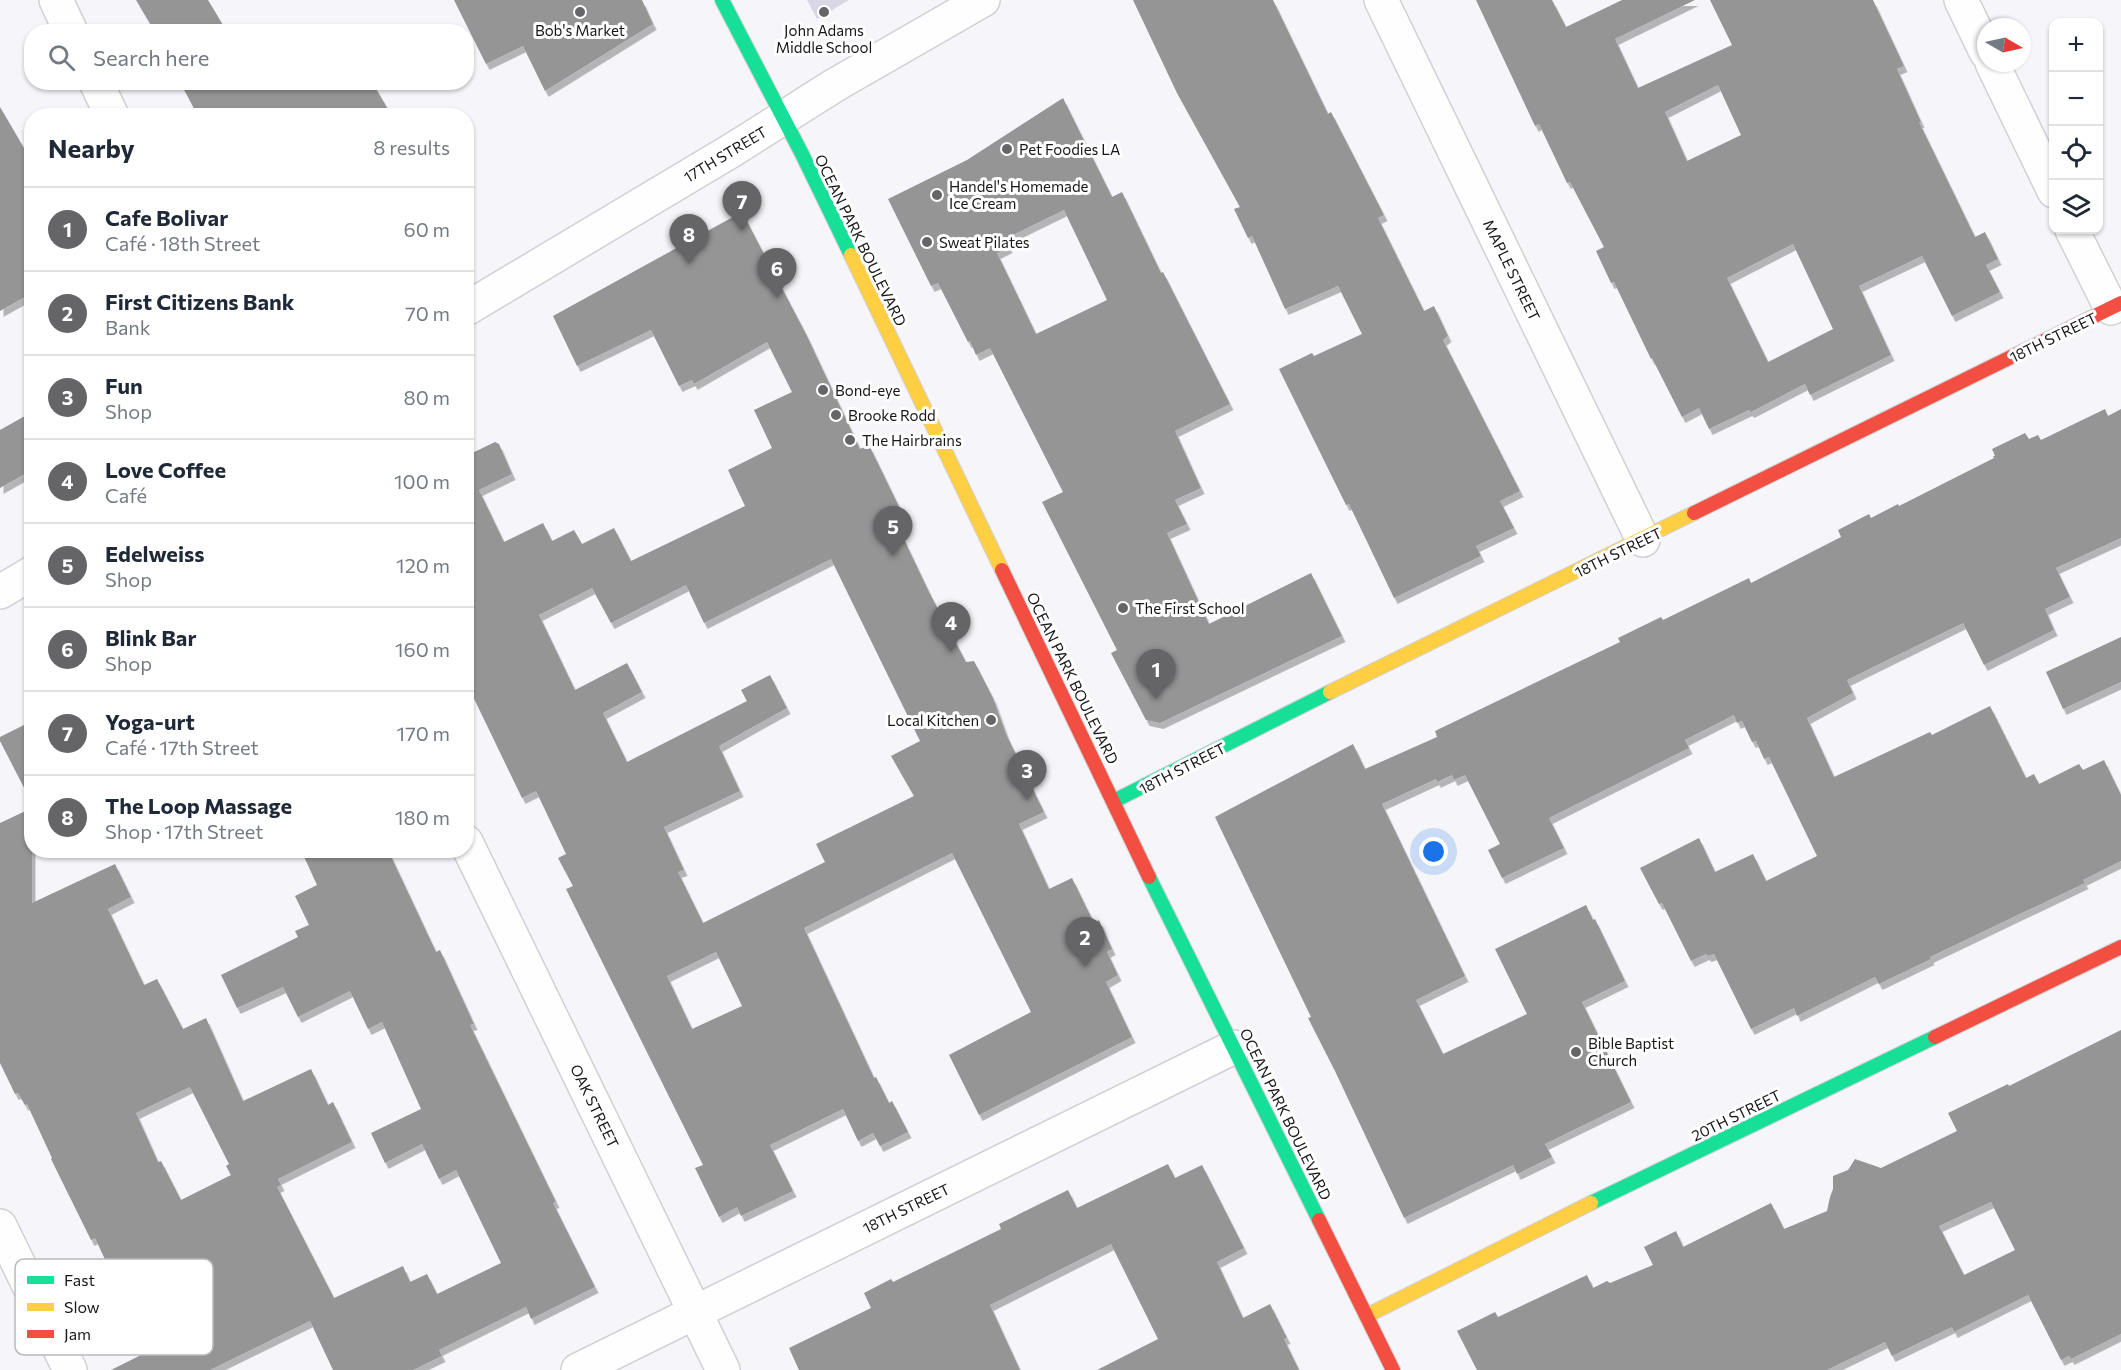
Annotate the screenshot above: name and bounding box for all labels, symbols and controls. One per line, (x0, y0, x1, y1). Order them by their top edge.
marker: Bob's Market (573, 5, 587, 19)
marker: John Adams Middle School (817, 5, 831, 19)
north arrow (1977, 18, 2031, 72)
map controls (2049, 18, 2103, 234)
button: + (2049, 18, 2103, 72)
place label: Bob's Market (535, 21, 625, 39)
place label: John Adams Middle School (776, 21, 872, 56)
search box (24, 24, 474, 90)
icon: search (45, 41, 78, 74)
text: Search here (93, 44, 209, 71)
button: − (2049, 72, 2103, 126)
street label: 17TH STREET (680, 122, 770, 186)
button: locate (2049, 126, 2103, 180)
text: Nearby (48, 132, 135, 163)
text: 8 results (373, 135, 450, 159)
place label: Pet Foodies LA (1019, 140, 1120, 158)
marker: Pet Foodies LA (1000, 142, 1014, 156)
street label: OCEAN PARK BOULEVARD (811, 151, 911, 329)
place label: Handel's Homemade Ice Cream (949, 177, 1089, 212)
button: layers (2049, 180, 2103, 234)
pin: 7 (722, 182, 762, 231)
marker: Handel's Homemade Ice Cream (930, 188, 944, 202)
text: Cafe Bolivar (105, 204, 228, 231)
pin: 8 (670, 214, 708, 264)
text: 1 (63, 217, 72, 241)
text: 60 m (404, 217, 450, 241)
street label: MAPLE STREET (1480, 217, 1544, 324)
text: Café · 18th Street (105, 231, 260, 255)
place label: Sweat Pilates (939, 233, 1030, 251)
marker: Sweat Pilates (920, 235, 934, 249)
pin: 6 (758, 248, 796, 298)
text: First Citizens Bank (105, 288, 294, 315)
text: 2 (62, 301, 73, 325)
text: 70 m (405, 301, 450, 325)
street label: 18TH STREET (2007, 308, 2100, 366)
text: Bank (105, 315, 151, 339)
text: Fun (105, 372, 143, 399)
place label: Bond-eye (835, 381, 900, 399)
marker: Bond-eye (816, 383, 830, 397)
text: 3 (62, 385, 73, 409)
text: 80 m (404, 385, 450, 409)
text: Shop (105, 399, 152, 423)
place label: Brooke Rodd (848, 406, 936, 424)
marker: Brooke Rodd (829, 408, 843, 422)
place label: The Hairbrains (862, 431, 962, 449)
marker: The Hairbrains (843, 433, 857, 447)
text: Love Coffee (105, 456, 226, 483)
text: 4 (61, 469, 74, 493)
text: 100 m (394, 469, 450, 493)
text: Café (105, 483, 147, 507)
pin: 5 (874, 506, 912, 556)
street label: 18TH STREET (1572, 523, 1665, 581)
text: Edelweiss (105, 540, 205, 567)
text: 5 (62, 553, 73, 577)
text: 120 m (396, 553, 450, 577)
text: Shop (105, 567, 152, 591)
street label: OCEAN PARK BOULEVARD (1023, 589, 1123, 767)
place label: The First School (1135, 599, 1245, 617)
marker: The First School (1116, 601, 1130, 615)
pin: 4 (932, 602, 970, 652)
text: Blink Bar (105, 624, 196, 651)
text: 6 (61, 637, 74, 661)
text: 160 m (395, 637, 450, 661)
pin: 1 (1136, 650, 1176, 699)
text: Shop (105, 651, 152, 675)
text: Yoga-urt (105, 708, 195, 735)
place label: Local Kitchen (887, 711, 979, 729)
marker: Local Kitchen (984, 713, 998, 727)
text: 7 (62, 721, 73, 745)
text: 170 m (397, 721, 450, 745)
text: Café · 17th Street (105, 735, 259, 759)
street label: 18TH STREET (1136, 738, 1229, 797)
pin: 3 (1008, 750, 1046, 800)
text: The Loop Massage (105, 792, 292, 819)
text: 8 (61, 805, 74, 829)
text: 180 m (395, 805, 450, 829)
text: Shop · 17th Street (105, 819, 263, 843)
your location (1419, 837, 1448, 866)
pin: 2 (1066, 918, 1104, 967)
street label: OCEAN PARK BOULEVARD (1236, 1025, 1336, 1203)
place label: Bible Baptist Church (1588, 1034, 1674, 1069)
marker: Bible Baptist Church (1569, 1045, 1583, 1059)
street label: OAK STREET (567, 1061, 623, 1151)
street label: 20TH STREET (1688, 1085, 1784, 1144)
street label: 18TH STREET (860, 1179, 953, 1237)
legend (15, 1259, 213, 1355)
text: Fast (64, 1270, 95, 1289)
text: Slow (64, 1297, 100, 1316)
text: Jam (64, 1324, 91, 1343)

